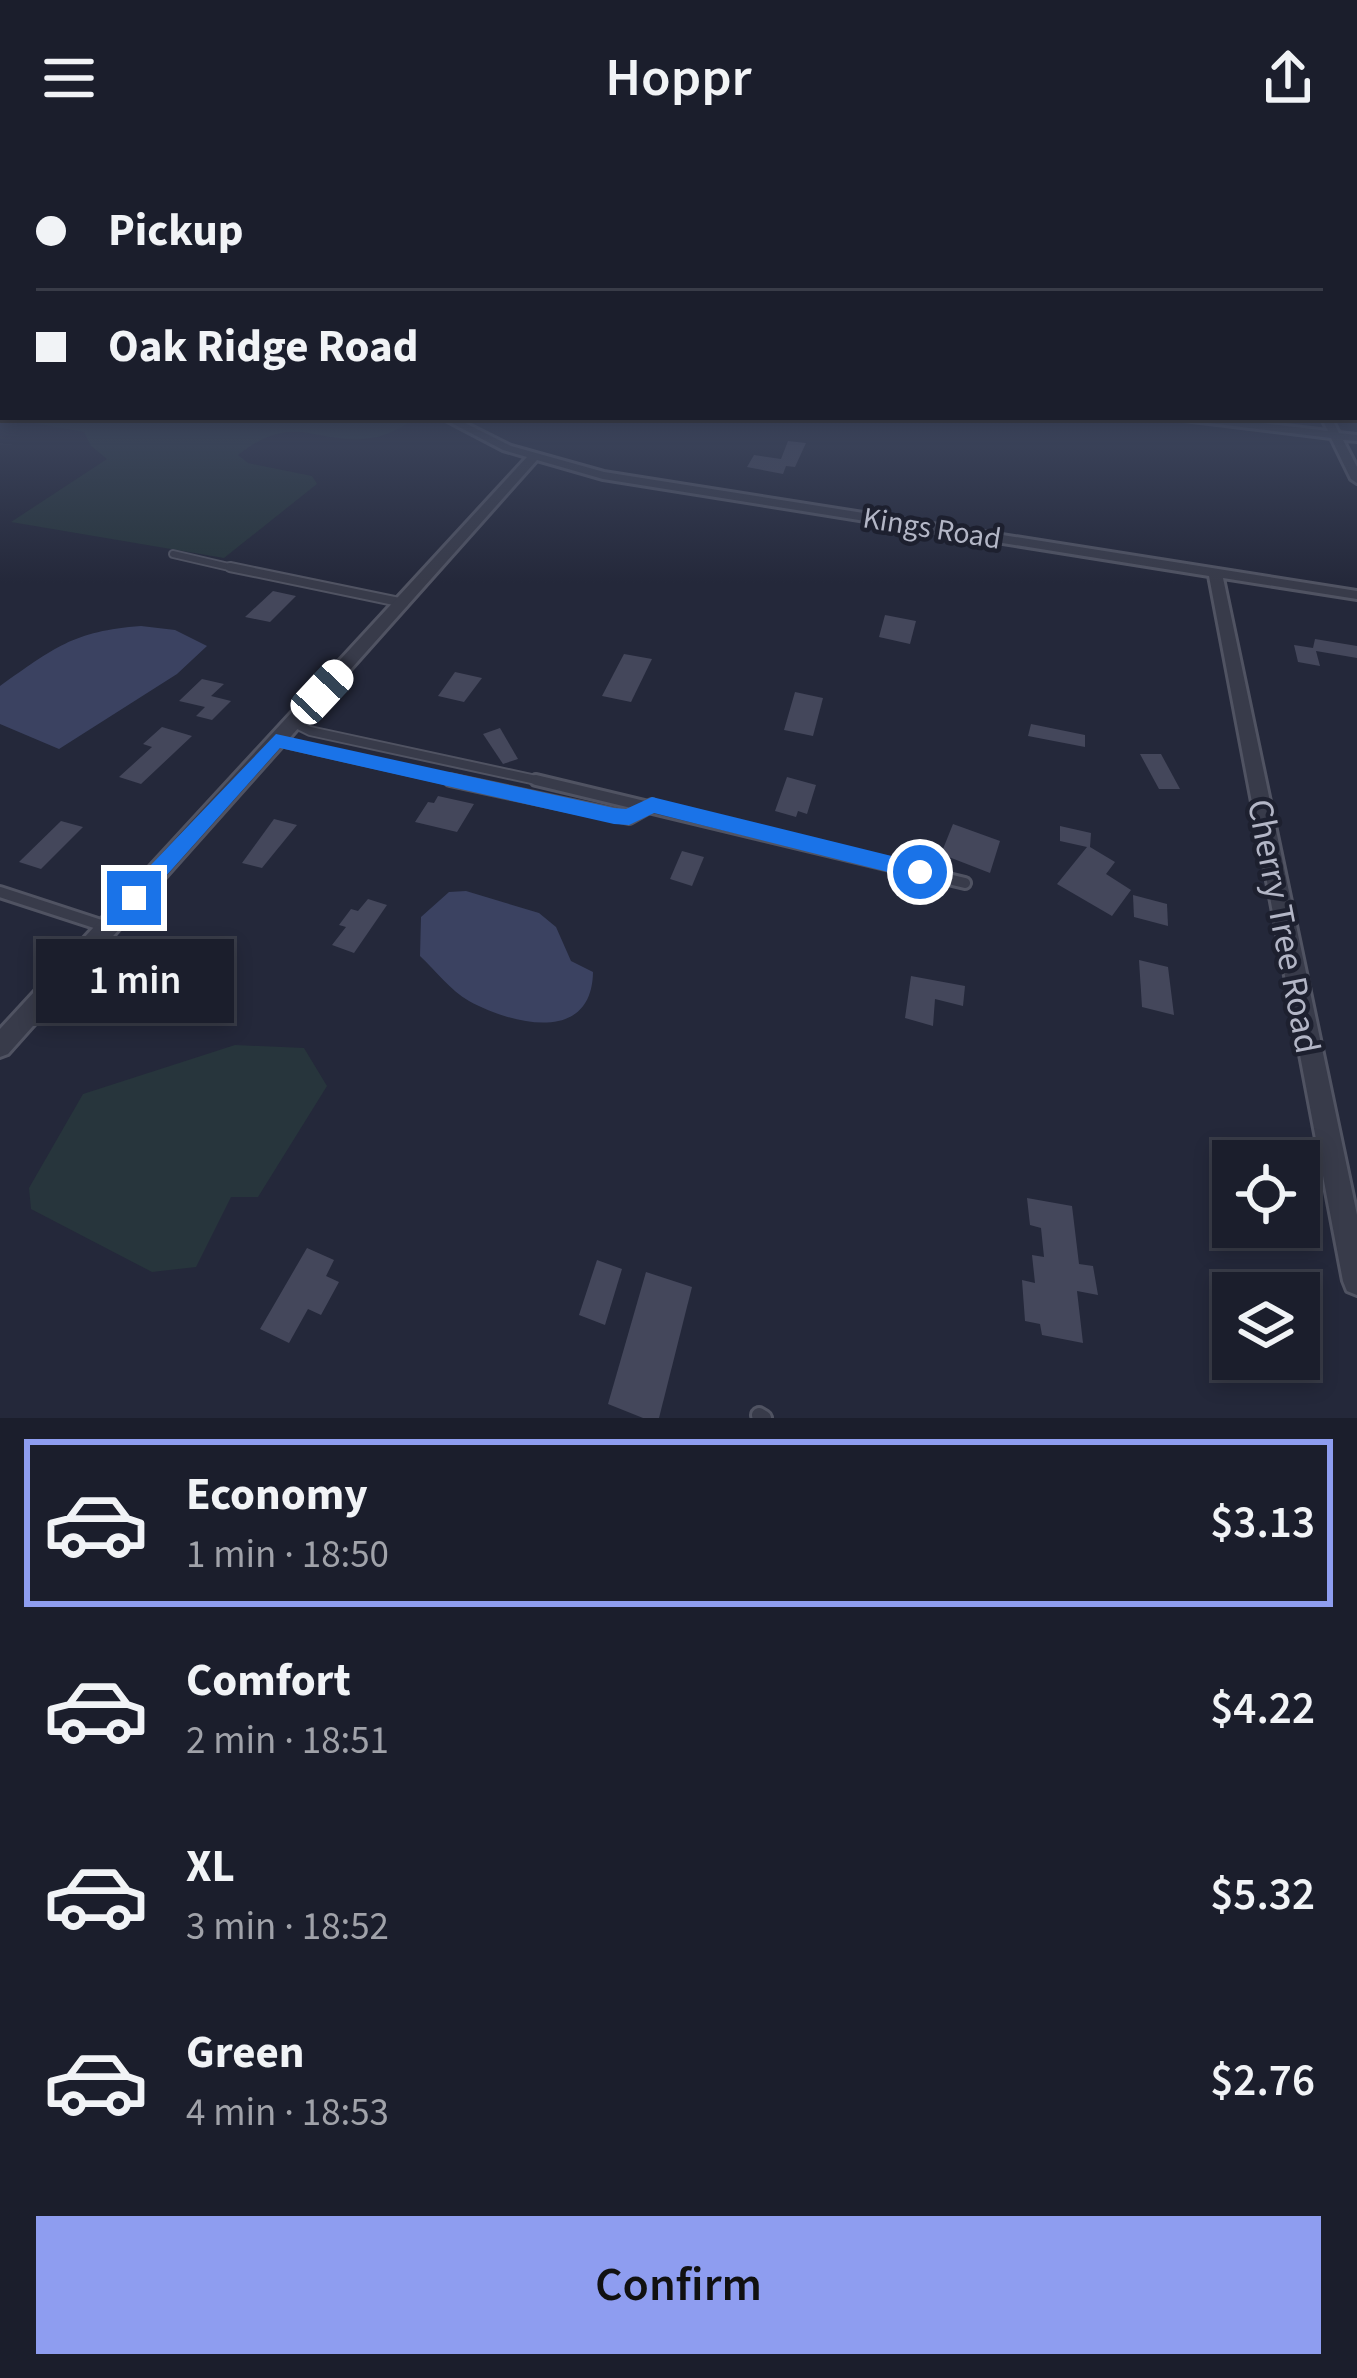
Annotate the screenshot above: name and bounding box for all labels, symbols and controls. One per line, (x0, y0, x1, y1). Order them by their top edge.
text: Hoppr (605, 40, 752, 117)
icon: menu (36, 45, 102, 111)
icon: share (1255, 45, 1321, 111)
text: Pickup (108, 199, 244, 263)
text: Oak Ridge Road (108, 315, 419, 379)
street label: Kings Road (860, 496, 1004, 561)
car (284, 653, 360, 731)
street label: Cherry Tree Road (1234, 795, 1333, 1058)
route start (893, 845, 947, 899)
route end (107, 871, 161, 925)
callout: 1 min (35, 940, 233, 1024)
text: 1 min (89, 953, 181, 1009)
map controls (1212, 1140, 1320, 1380)
button: locate (1212, 1140, 1320, 1248)
button: layers (1212, 1272, 1320, 1380)
text: Economy (186, 1463, 368, 1527)
icon: car (42, 1469, 150, 1577)
text: $3.13 (1210, 1491, 1315, 1555)
text: 1 min · 18:50 (186, 1527, 389, 1583)
text: Comfort (186, 1649, 351, 1713)
icon: car (42, 1655, 150, 1763)
text: $4.22 (1210, 1677, 1315, 1741)
text: 2 min · 18:51 (186, 1713, 389, 1769)
text: XL (186, 1835, 235, 1899)
icon: car (42, 1841, 150, 1949)
text: $5.32 (1210, 1863, 1315, 1927)
text: 3 min · 18:52 (186, 1899, 389, 1955)
text: Green (186, 2021, 305, 2085)
icon: car (42, 2027, 150, 2135)
text: $2.76 (1210, 2049, 1315, 2113)
text: 4 min · 18:53 (186, 2085, 389, 2141)
button: Confirm (36, 2216, 1321, 2354)

